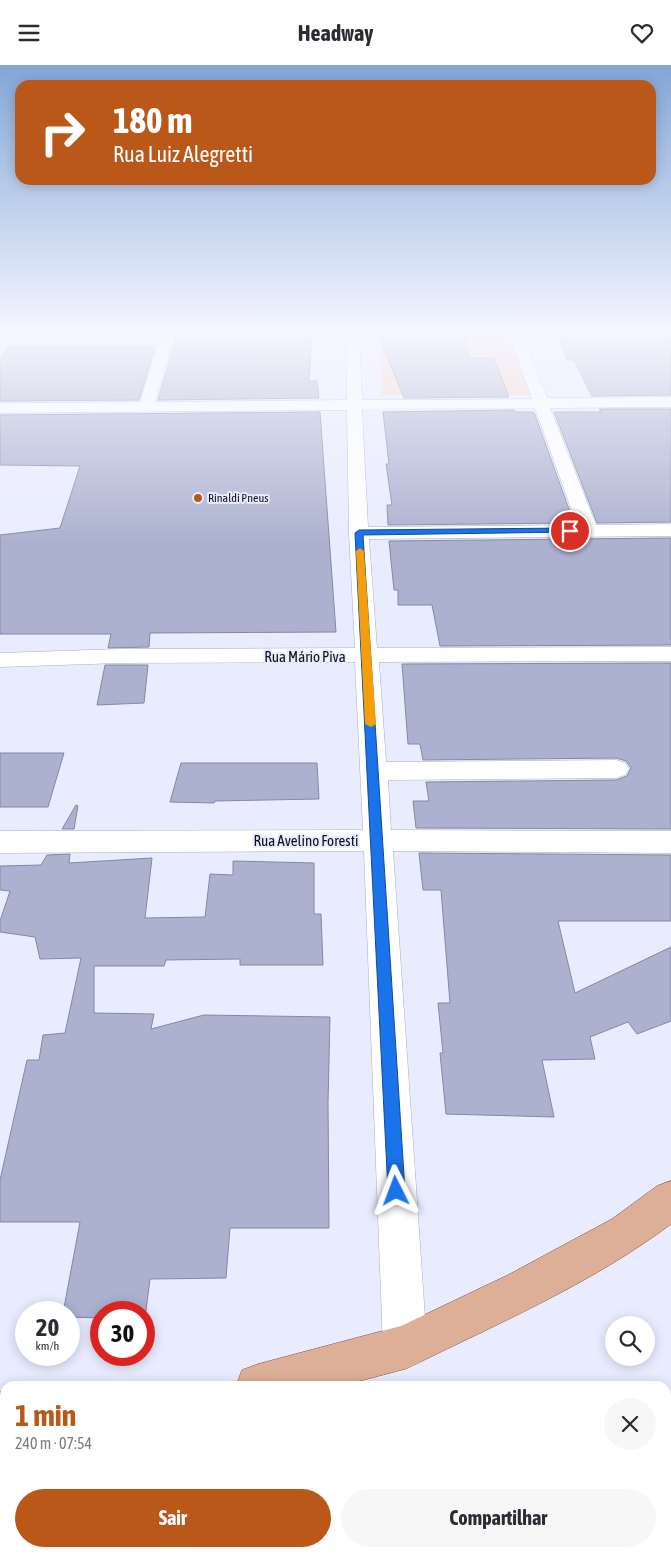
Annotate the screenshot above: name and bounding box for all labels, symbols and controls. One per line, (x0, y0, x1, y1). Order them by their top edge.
icon: menu (15, 19, 43, 47)
icon: heart (628, 19, 656, 47)
text: Headway (298, 20, 373, 46)
icon: right (30, 100, 95, 165)
text: 180 m (113, 100, 192, 140)
text: Rua Luiz Alegretti (113, 141, 253, 167)
place label: Rinaldi Pneus (208, 491, 269, 505)
marker: Rinaldi Pneus (192, 492, 204, 504)
pin (549, 510, 591, 552)
icon: arrive (556, 517, 584, 545)
street label: Rua Mário Piva (264, 648, 346, 665)
street label: Rua Avelino Foresti (254, 832, 358, 849)
position arrow (369, 1164, 421, 1216)
speed limit sign: 30 (90, 1301, 155, 1366)
text: 20 (36, 1313, 59, 1341)
map controls (605, 1316, 655, 1366)
button: search (605, 1316, 655, 1366)
text: km/h (36, 1339, 59, 1353)
text: 1 min (15, 1398, 76, 1432)
button: close (604, 1398, 656, 1450)
text: 240 m · 07:54 (15, 1434, 92, 1452)
button: Sair (15, 1489, 331, 1547)
button: Compartilhar (341, 1489, 656, 1547)

